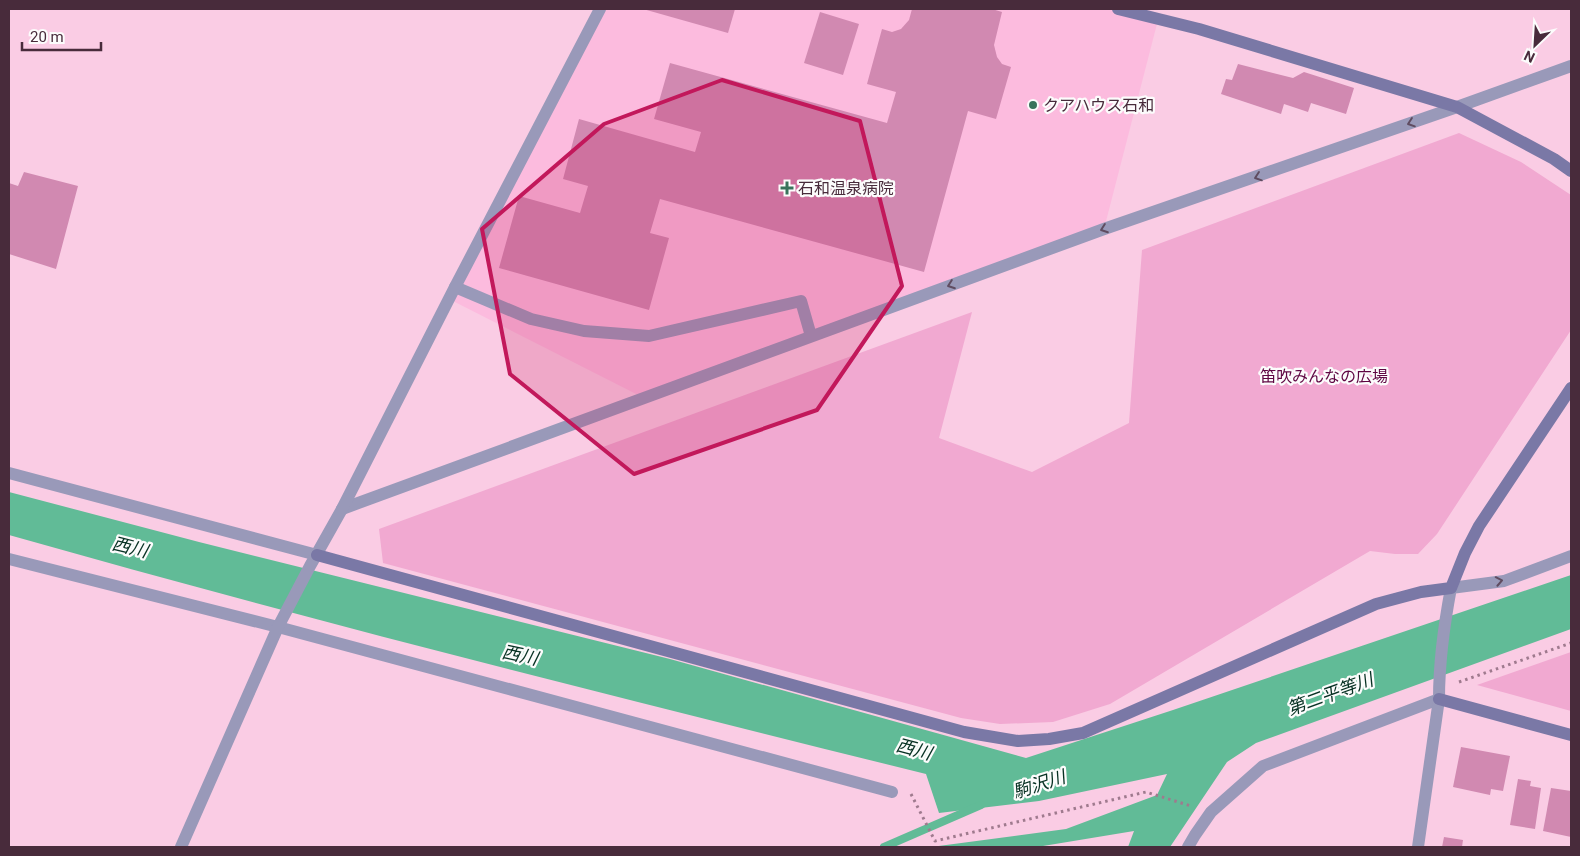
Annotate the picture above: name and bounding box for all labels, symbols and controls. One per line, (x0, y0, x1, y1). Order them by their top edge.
scale bar (22, 20, 101, 52)
north arrow (1510, 20, 1560, 70)
text: 20 m (30, 28, 64, 46)
text: N (1522, 47, 1537, 66)
place label: クアハウス石和 (1043, 96, 1154, 115)
marker: クアハウス石和 (1027, 99, 1039, 111)
one-way arrow (1407, 117, 1416, 127)
one-way arrow (1254, 171, 1262, 181)
place label: 石和温泉病院 (798, 179, 894, 198)
marker: 石和温泉病院 (780, 181, 794, 195)
one-way arrow (1100, 223, 1108, 233)
one-way arrow (947, 279, 956, 289)
park label: 笛吹みんなの広場 (1260, 367, 1388, 386)
water label: 西川 (110, 532, 152, 562)
one-way arrow (1495, 576, 1504, 587)
water label: 西川 (500, 641, 542, 669)
water label: 第二平等川 (1284, 668, 1378, 719)
water label: 西川 (894, 734, 936, 764)
water label: 駒沢川 (1010, 765, 1070, 802)

